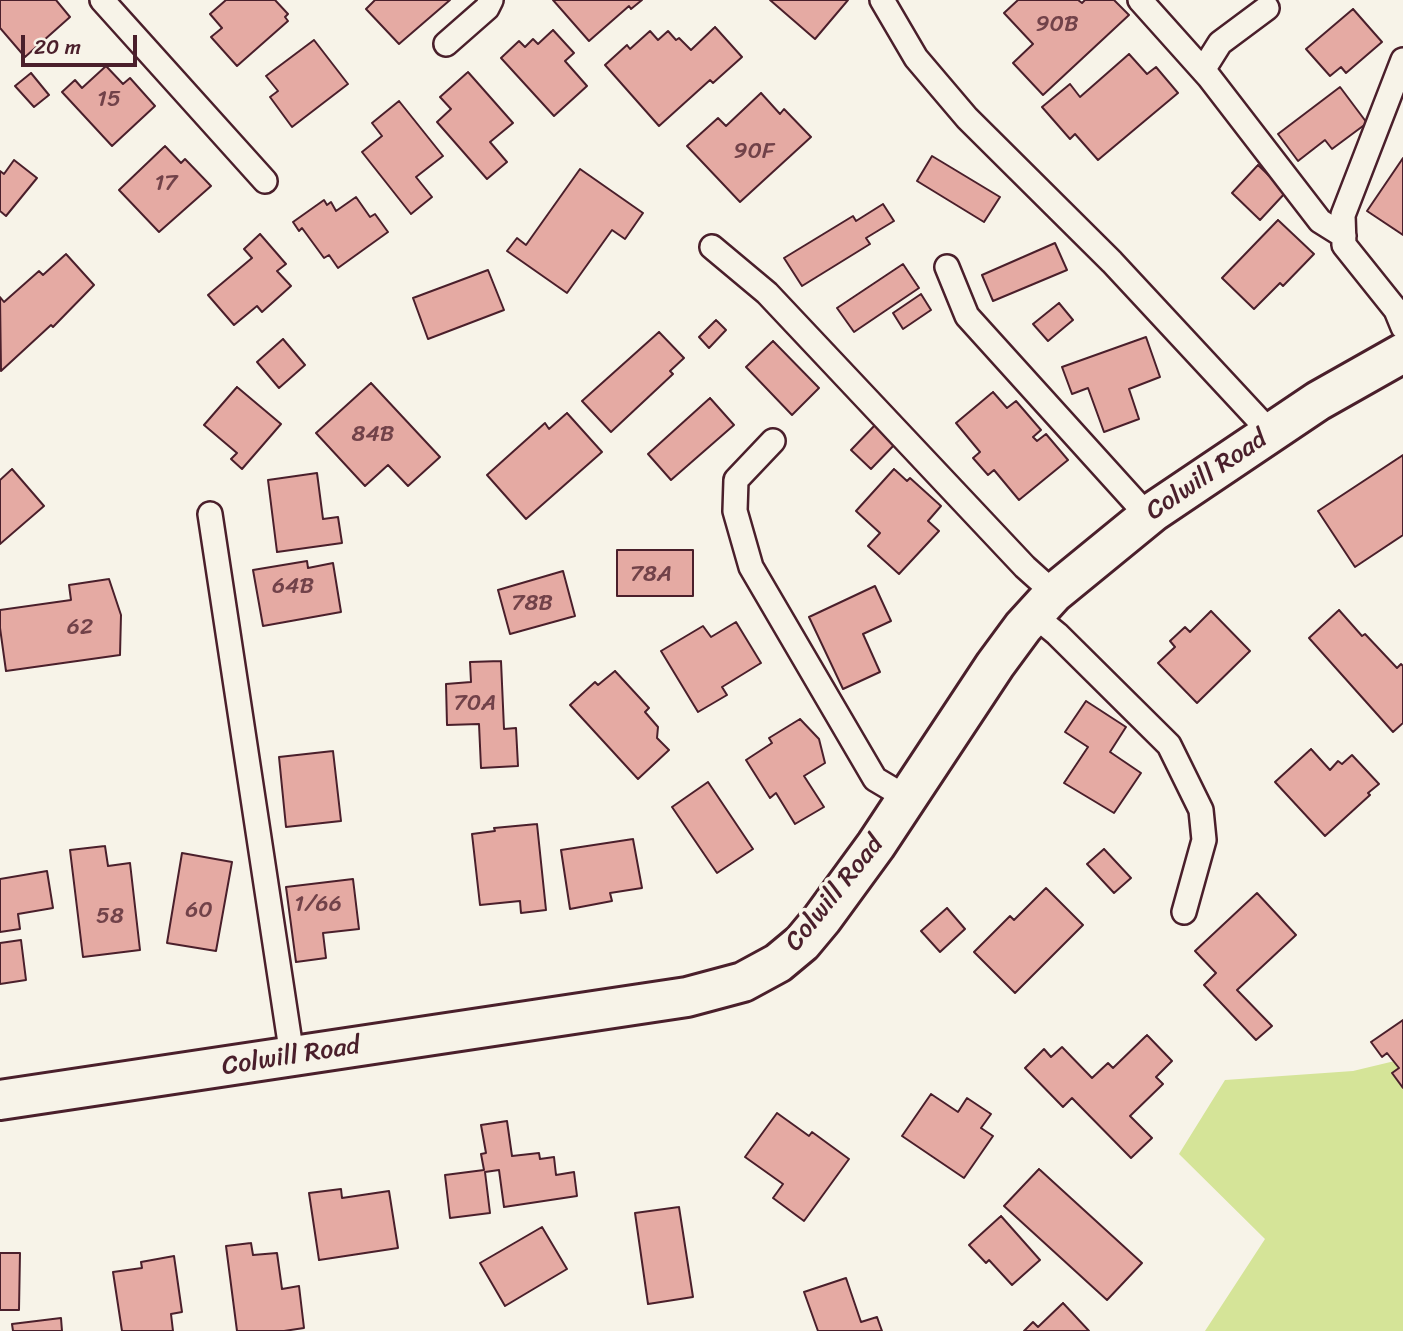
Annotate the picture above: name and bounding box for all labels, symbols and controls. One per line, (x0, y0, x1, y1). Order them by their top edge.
house number: 90B (1035, 11, 1079, 39)
scale bar (24, 21, 140, 65)
text: 20 m (34, 28, 81, 66)
house number: 15 (97, 86, 121, 114)
house number: 90F (733, 138, 775, 166)
house number: 17 (155, 170, 177, 198)
house number: 84B (352, 421, 394, 449)
street label: Colwill Road (1141, 424, 1273, 528)
house number: 78A (630, 561, 672, 589)
house number: 64B (272, 573, 314, 601)
house number: 78B (511, 590, 553, 618)
house number: 62 (67, 614, 93, 642)
house number: 70A (454, 690, 496, 718)
street label: Colwill Road (779, 830, 891, 958)
house number: 1/66 (294, 891, 342, 919)
house number: 60 (185, 897, 213, 925)
house number: 58 (96, 903, 124, 931)
street label: Colwill Road (220, 1031, 362, 1083)

